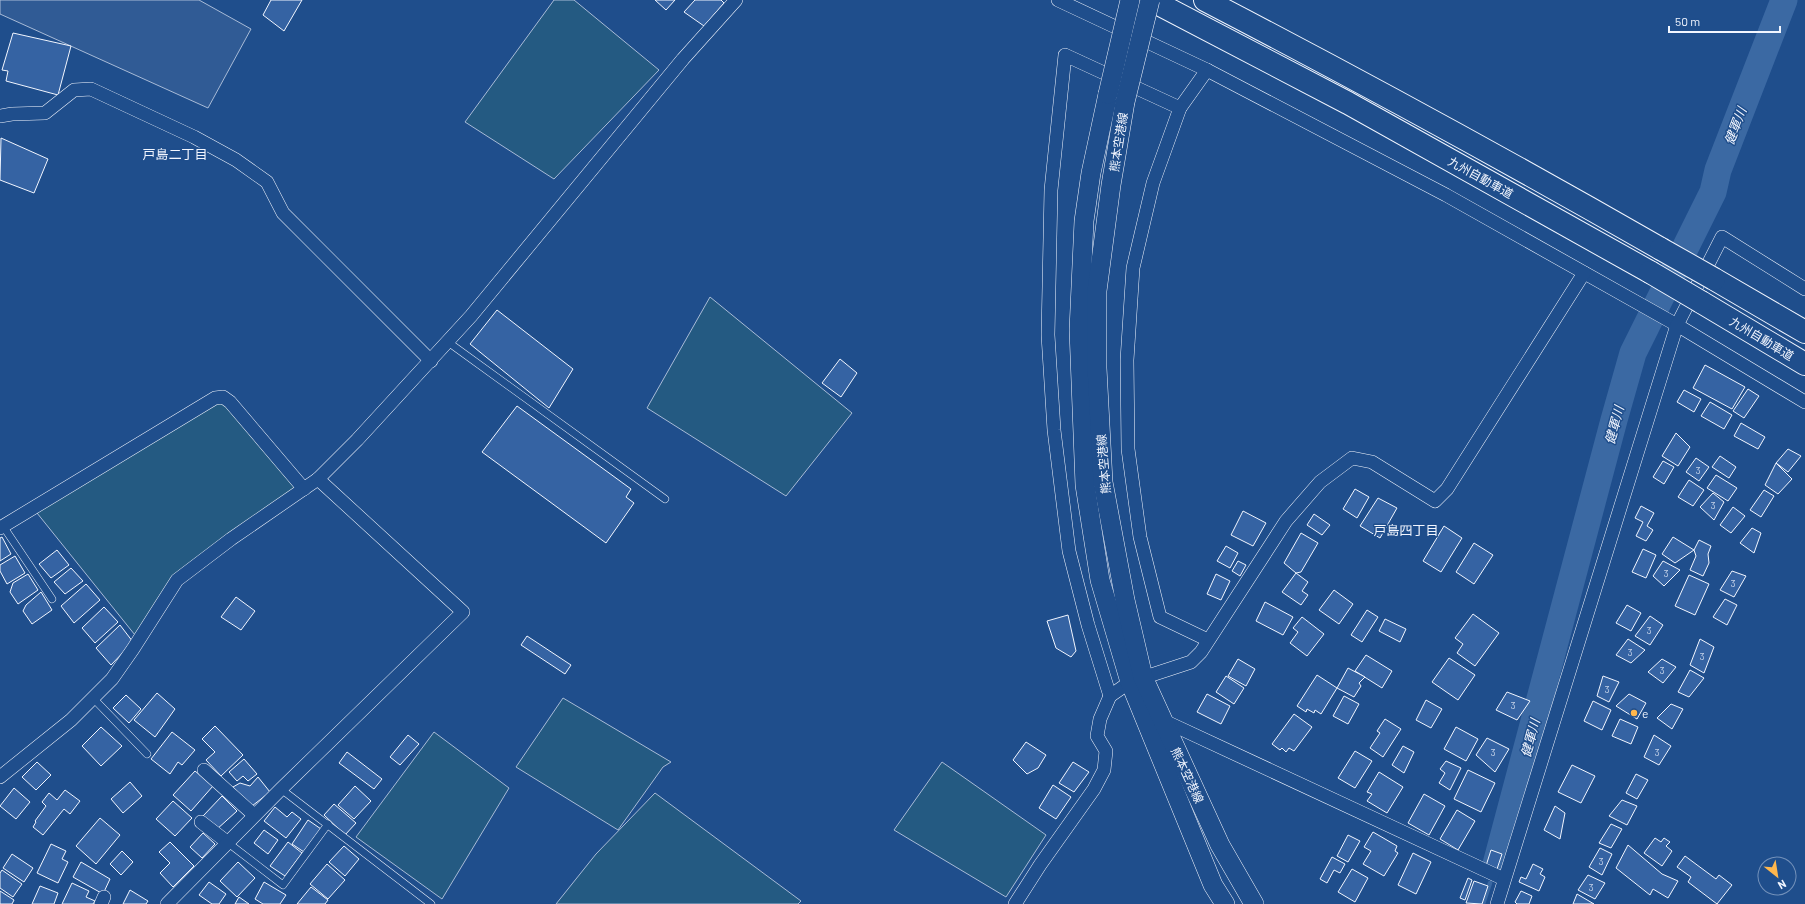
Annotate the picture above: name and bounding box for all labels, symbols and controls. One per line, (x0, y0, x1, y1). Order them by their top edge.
scale bar (1669, 8, 1780, 34)
text: 50 m (1675, 14, 1700, 28)
water label: 健軍川 (1721, 103, 1750, 147)
street label: 熊本空港線 (1106, 111, 1130, 173)
district label: 戸島二丁目 (142, 146, 208, 162)
street label: 九州自動車道 (1446, 153, 1516, 201)
street label: 九州自動車道 (1728, 313, 1796, 363)
water label: 健軍川 (1601, 402, 1627, 446)
street label: 熊本空港線 (1093, 433, 1113, 495)
house number: 3 (1695, 464, 1701, 476)
house number: 3 (1710, 499, 1716, 511)
district label: 戸島四丁目 (1373, 522, 1439, 538)
house number: 3 (1663, 567, 1669, 579)
house number: 3 (1730, 577, 1736, 589)
house number: 3 (1646, 624, 1652, 636)
house number: 3 (1627, 646, 1633, 658)
house number: 3 (1699, 650, 1705, 662)
house number: 3 (1659, 664, 1665, 676)
house number: 3 (1604, 683, 1610, 695)
house number: 3 (1510, 699, 1516, 711)
place label: e (1642, 706, 1648, 720)
marker: e (1629, 708, 1639, 718)
water label: 健軍川 (1517, 715, 1543, 759)
street label: 熊本空港線 (1169, 745, 1207, 805)
house number: 3 (1490, 746, 1496, 758)
house number: 3 (1654, 746, 1660, 758)
house number: 3 (1598, 855, 1604, 867)
north arrow (1757, 856, 1797, 896)
text: N (1776, 878, 1789, 893)
house number: 3 (1588, 881, 1594, 893)

